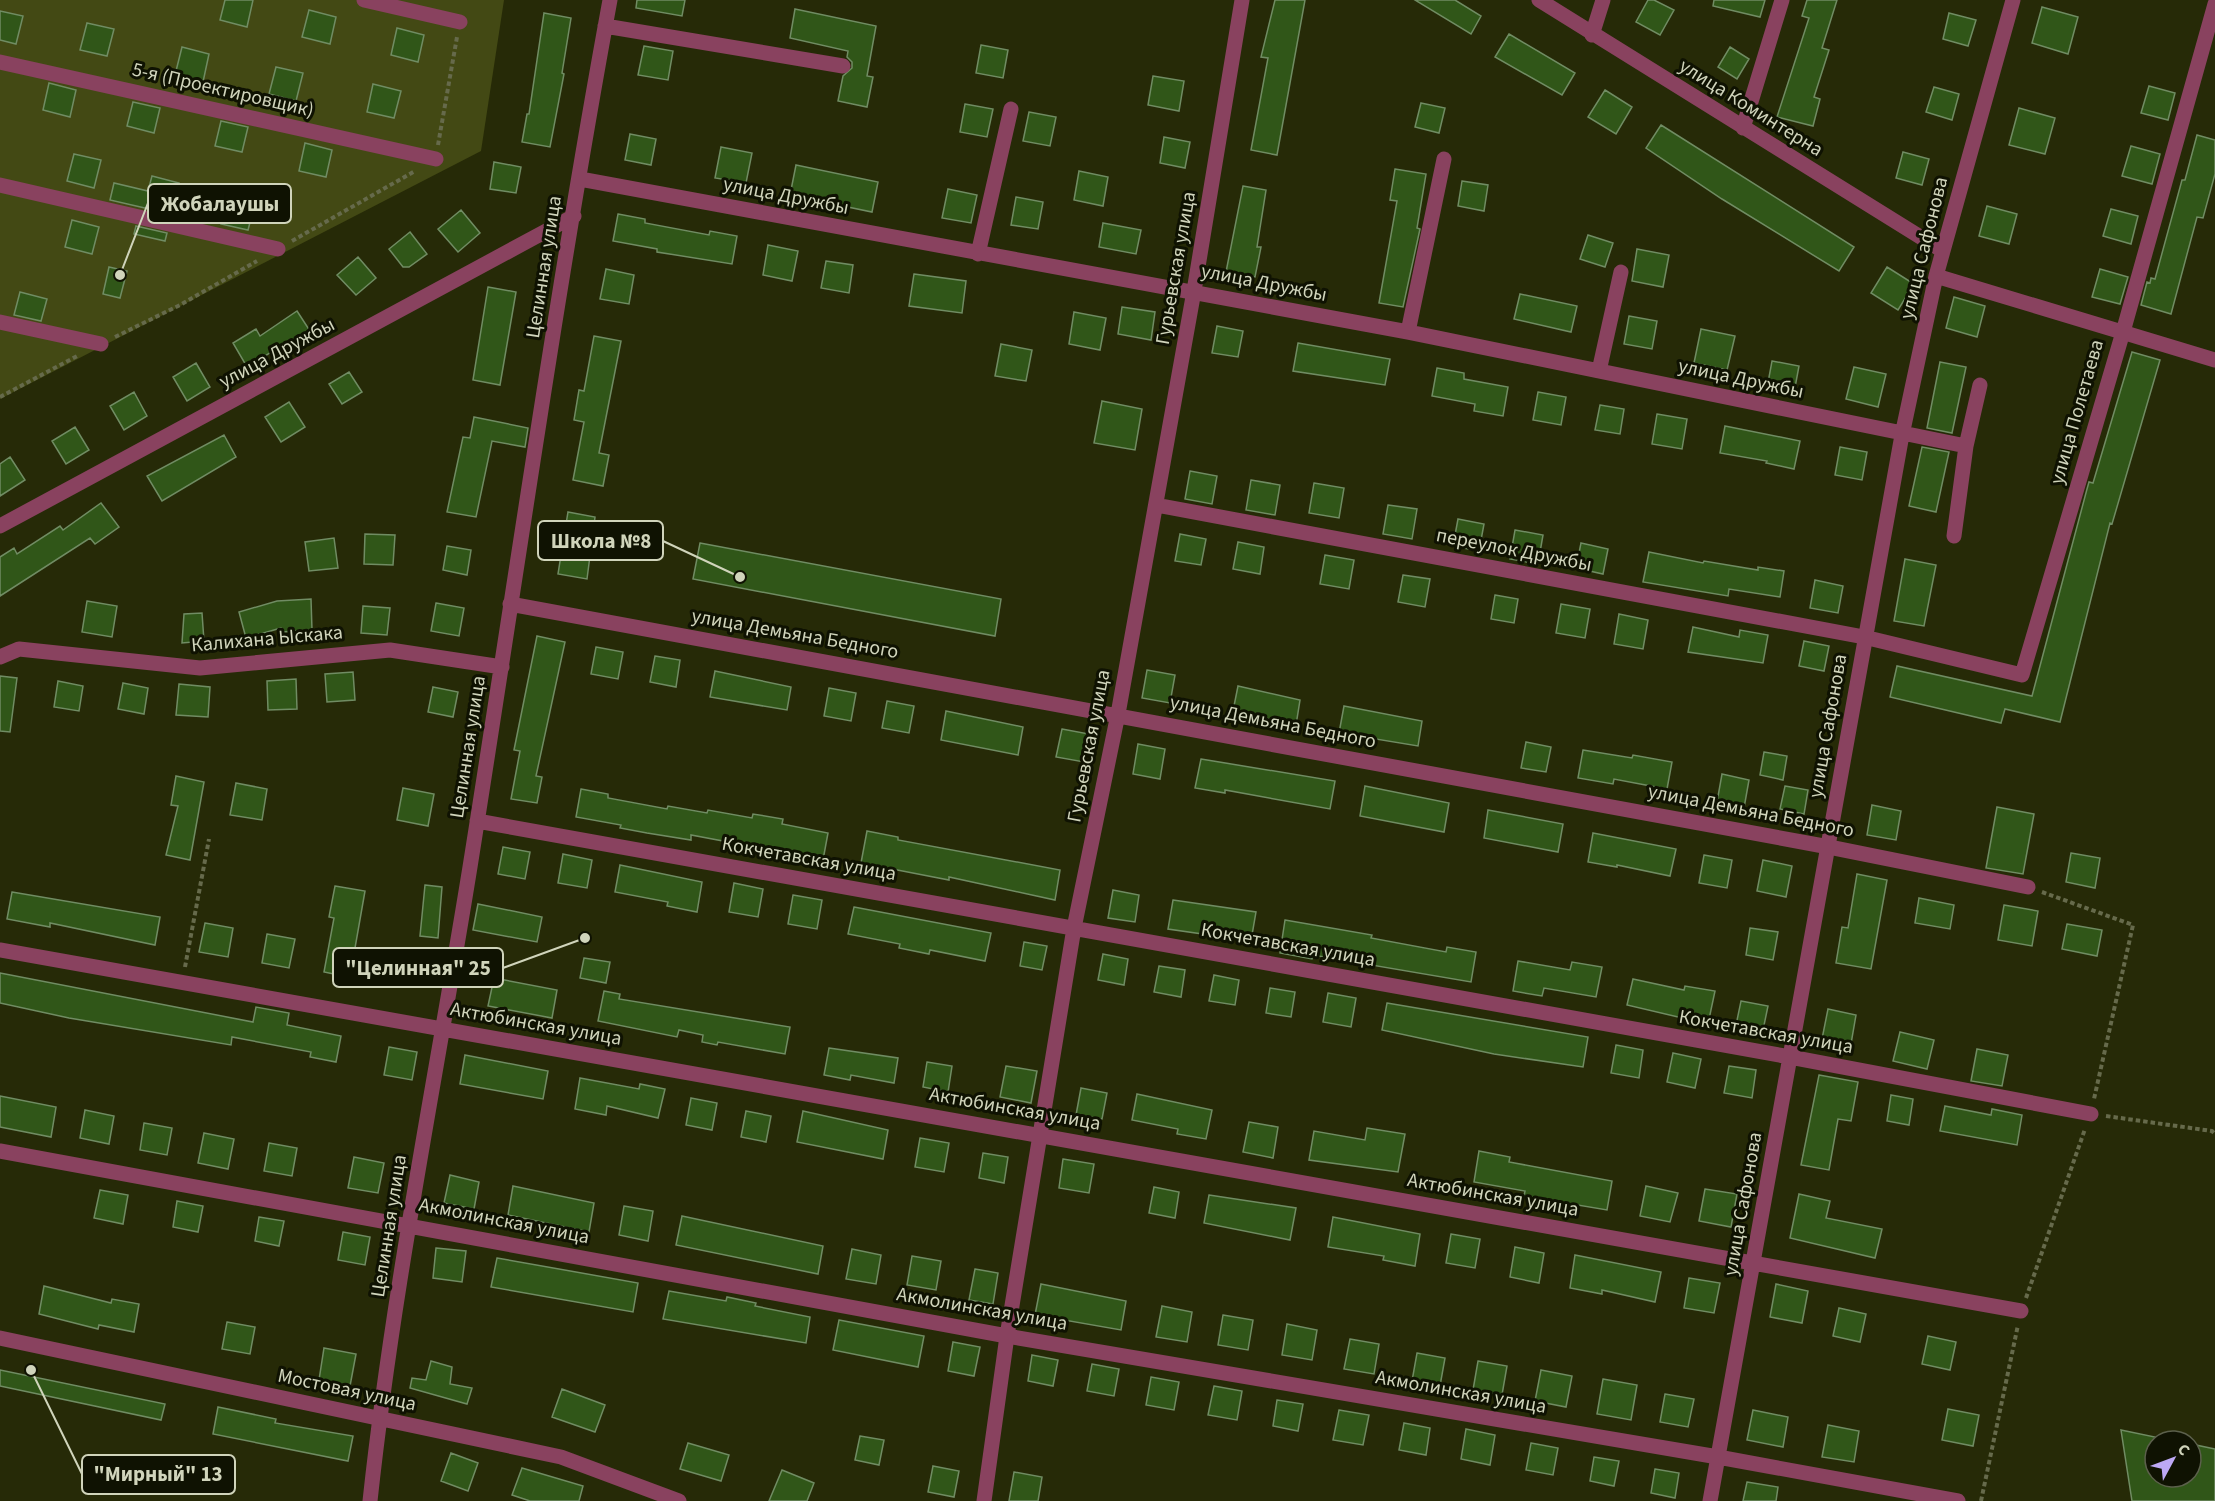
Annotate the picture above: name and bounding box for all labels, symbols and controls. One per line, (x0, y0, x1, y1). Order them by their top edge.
street label: улица Коминтерна (1674, 52, 1828, 164)
street label: 5-я (Проектировщик) (129, 55, 317, 125)
street label: улица Дружбы (721, 170, 851, 222)
street label: улица Сафонова (1893, 174, 1955, 322)
callout: Жобалаушы (148, 184, 291, 223)
text: Жобалаушы (161, 189, 279, 219)
street label: Гурьевская улица (1149, 189, 1203, 347)
street label: Целинная улица (519, 194, 569, 340)
street label: улица Дружбы (1199, 257, 1329, 309)
street label: улица Дружбы (214, 311, 340, 395)
street label: улица Полетаева (2043, 336, 2111, 488)
street label: улица Дружбы (1676, 352, 1806, 406)
callout: Школа №8 (538, 521, 663, 560)
street label: переулок Дружбы (1434, 521, 1594, 579)
text: Школа №8 (551, 526, 651, 556)
street label: улица Демьяна Бедного (689, 602, 901, 666)
street label: Калихана Ыскака (190, 618, 344, 660)
street label: улица Сафонова (1802, 652, 1854, 800)
street label: Гурьевская улица (1060, 667, 1118, 825)
street label: Целинная улица (443, 674, 493, 820)
street label: улица Демьяна Бедного (1167, 688, 1379, 756)
street label: улица Демьяна Бедного (1645, 777, 1857, 845)
street label: Кокчетавская улица (720, 830, 898, 888)
street label: Кокчетавская улица (1199, 916, 1377, 974)
callout: "Целинная" 25 (333, 948, 503, 987)
text: "Целинная" 25 (345, 953, 491, 983)
street label: Актюбинская улица (448, 995, 624, 1053)
street label: Кокчетавская улица (1677, 1003, 1855, 1061)
street label: Актюбинская улица (927, 1080, 1103, 1138)
street label: улица Сафонова (1717, 1130, 1769, 1278)
street label: Целинная улица (364, 1153, 414, 1299)
street label: Актюбинская улица (1405, 1166, 1581, 1224)
street label: Акмолинская улица (416, 1191, 592, 1251)
street label: Акмолинская улица (894, 1280, 1070, 1338)
street label: Мостовая улица (275, 1362, 419, 1418)
street label: Акмолинская улица (1373, 1363, 1549, 1421)
north arrow (2143, 1429, 2203, 1489)
text: С (2172, 1439, 2195, 1461)
callout: "Мирный" 13 (82, 1455, 235, 1494)
text: "Мирный" 13 (93, 1459, 223, 1489)

